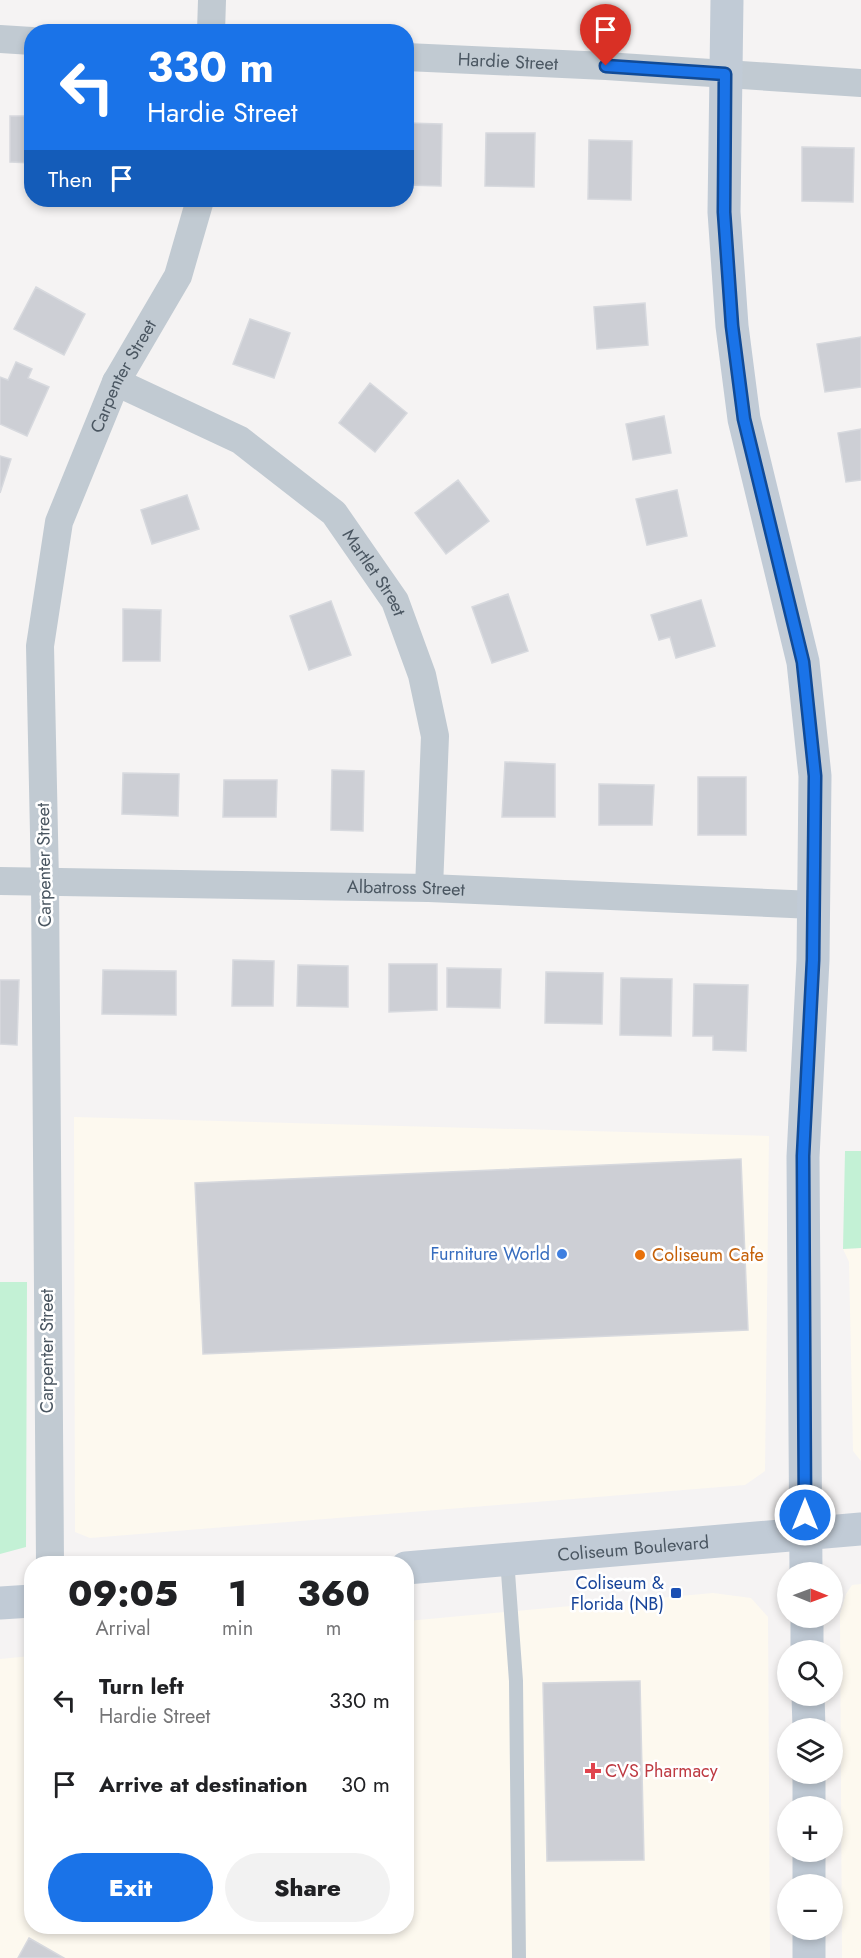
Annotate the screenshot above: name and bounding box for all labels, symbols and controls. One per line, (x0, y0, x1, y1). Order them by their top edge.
pin (580, 4, 631, 66)
icon: arrive (589, 13, 622, 46)
text: 330 m (147, 37, 274, 98)
street label: Hardie Street (457, 46, 559, 77)
icon: left (48, 48, 126, 126)
text: Hardie Street (147, 93, 297, 132)
icon: arrive (105, 162, 138, 195)
text: Then (48, 163, 93, 195)
street label: Carpenter Street (84, 314, 163, 437)
street label: Martlet Street (336, 524, 413, 620)
street label: Carpenter Street (30, 802, 58, 927)
street label: Albatross Street (347, 874, 466, 903)
place label: Furniture World (430, 1241, 550, 1267)
place label: Coliseum Cafe (652, 1242, 764, 1268)
marker: Furniture World (555, 1247, 569, 1261)
marker: Coliseum Cafe (633, 1248, 647, 1262)
street label: Carpenter Street (34, 1288, 60, 1413)
position arrow (773, 1483, 837, 1547)
street label: Coliseum Boulevard (556, 1529, 710, 1568)
north arrow (777, 1562, 843, 1628)
map controls (777, 1562, 843, 1940)
text: 09:05 (68, 1567, 178, 1619)
text: 1 (228, 1567, 247, 1619)
text: 360 (297, 1567, 370, 1619)
place label: Coliseum & Florida (NB) (571, 1570, 664, 1617)
marker: Coliseum & Florida (NB) (669, 1586, 683, 1600)
text: Arrival (95, 1614, 151, 1643)
text: min (222, 1614, 253, 1643)
text: m (326, 1614, 341, 1643)
button: search (777, 1640, 843, 1706)
text: Turn left (99, 1670, 184, 1702)
icon: left (48, 1684, 81, 1717)
text: 330 m (329, 1684, 390, 1716)
text: Hardie Street (99, 1702, 210, 1731)
button: layers (777, 1718, 843, 1784)
place label: CVS Pharmacy (605, 1758, 718, 1784)
marker: CVS Pharmacy (586, 1764, 600, 1778)
icon: arrive (48, 1768, 81, 1801)
text: Arrive at destination (99, 1768, 308, 1800)
text: 30 m (341, 1768, 390, 1800)
button: + (777, 1796, 843, 1862)
button: Exit (48, 1853, 213, 1922)
button: Share (225, 1853, 390, 1922)
button: − (777, 1874, 843, 1940)

